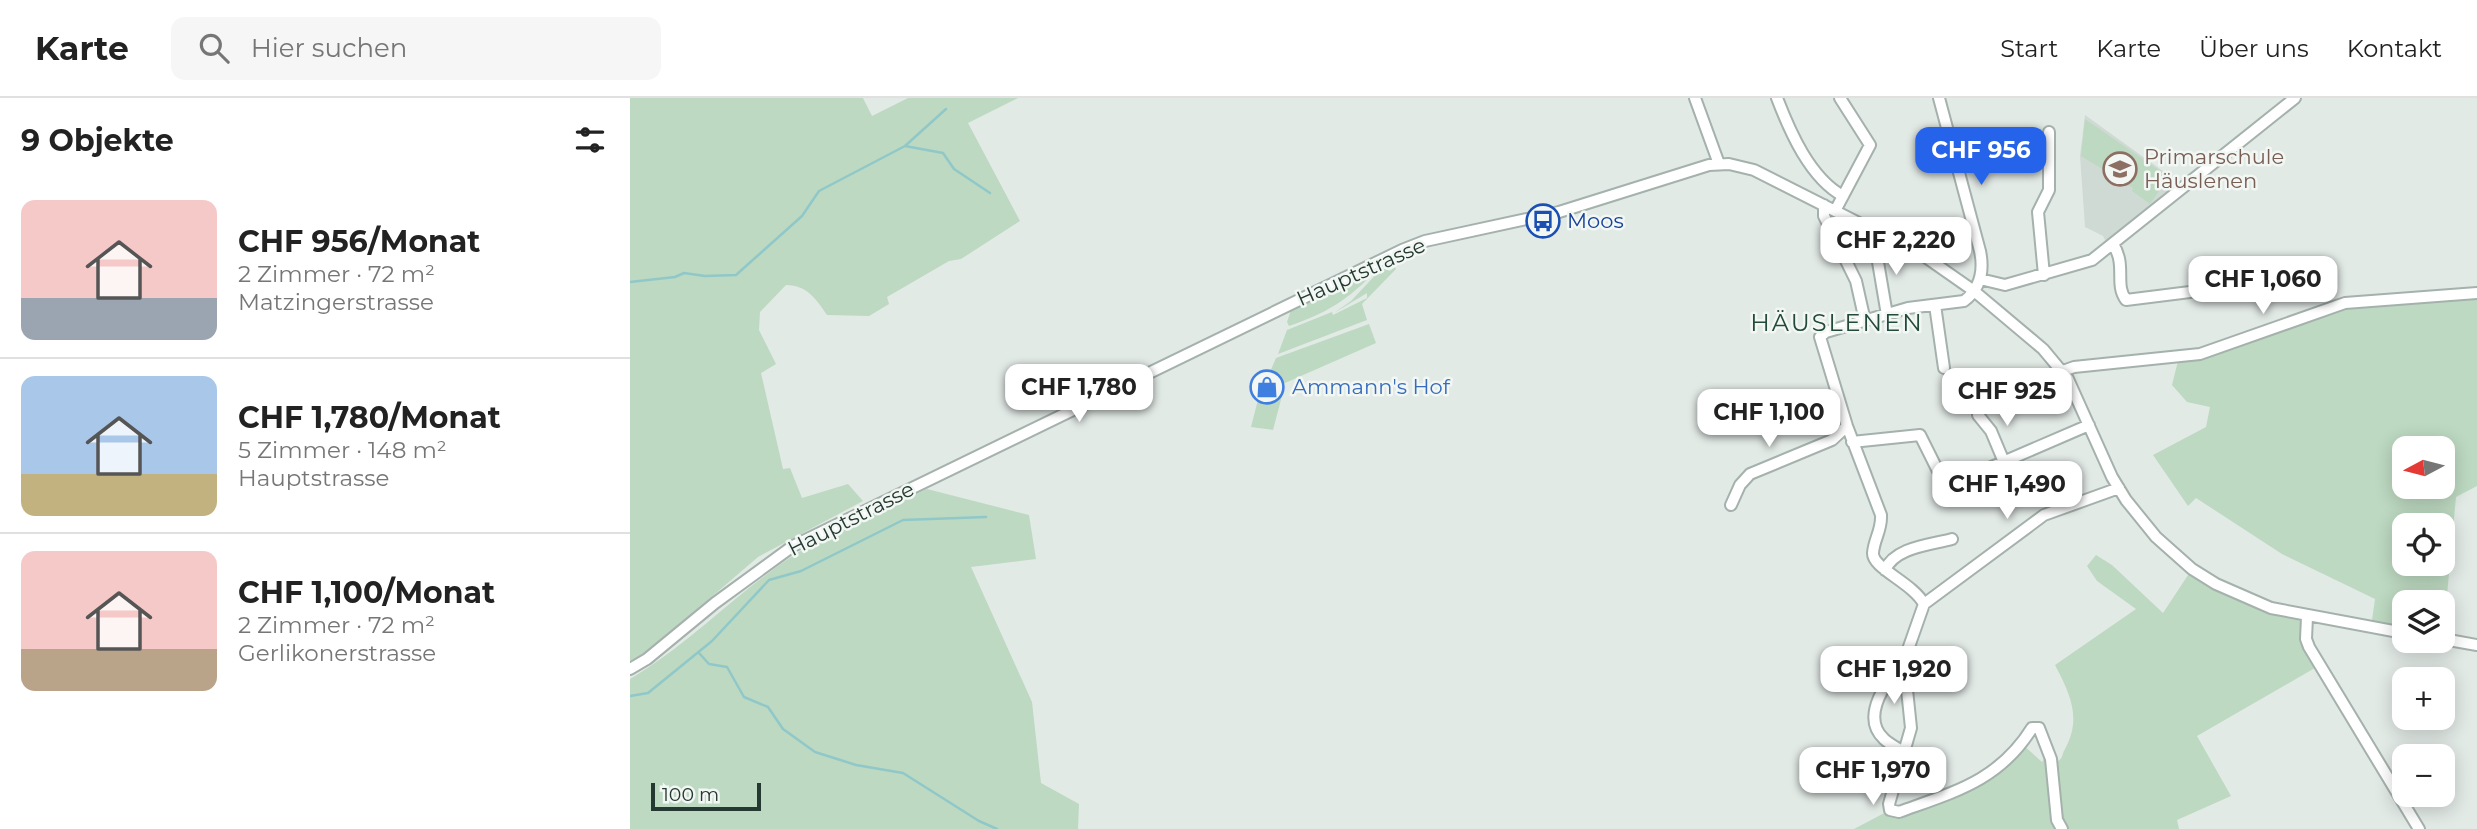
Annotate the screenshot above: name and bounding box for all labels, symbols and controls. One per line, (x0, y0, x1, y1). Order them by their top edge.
search box (171, 17, 661, 80)
text: Karte (35, 28, 129, 68)
icon: search (195, 29, 233, 67)
text: Hier suchen (251, 32, 407, 64)
text: Start (2000, 34, 2058, 63)
text: Karte (2096, 34, 2161, 63)
text: Über uns (2199, 34, 2309, 63)
text: Kontakt (2347, 34, 2442, 63)
icon: filters (571, 121, 609, 159)
text: 9 Objekte (21, 122, 174, 159)
pin: CHF 956 (1916, 127, 2046, 187)
text: CHF 956 (1931, 136, 2031, 164)
place label: Primarschule Häuslenen (2144, 144, 2284, 193)
school or university icon: Primarschule Häuslenen (2101, 150, 2139, 188)
bus stop icon: Moos (1524, 202, 1562, 240)
place label: Moos (1567, 208, 1624, 233)
pin: CHF 2,220 (1816, 218, 1976, 277)
text: CHF 956/Monat (238, 223, 480, 260)
text: CHF 2,220 (1836, 226, 1956, 254)
icon: home (77, 228, 161, 312)
street label: Hauptstrasse (1293, 232, 1429, 311)
pin: CHF 1,060 (2183, 256, 2343, 316)
text: 2 Zimmer · 72 m² (238, 260, 435, 288)
text: CHF 1,060 (2204, 265, 2322, 293)
text: Matzingerstrasse (238, 288, 434, 316)
district label: HÄUSLENEN (1750, 308, 1924, 337)
pin: CHF 1,780 (999, 364, 1159, 424)
shop icon: Ammann's Hof (1248, 368, 1286, 406)
pin: CHF 925 (1942, 368, 2072, 428)
text: CHF 1,780 (1021, 373, 1137, 401)
place label: Ammann's Hof (1292, 374, 1451, 399)
text: CHF 925 (1958, 377, 2056, 405)
pin: CHF 1,100 (1689, 390, 1849, 449)
text: CHF 1,100 (1713, 398, 1825, 426)
text: CHF 1,780/Monat (238, 399, 501, 436)
icon: home (77, 404, 161, 488)
text: 5 Zimmer · 148 m² (238, 436, 447, 464)
north arrow (2392, 436, 2455, 499)
map controls (2392, 436, 2455, 807)
pin: CHF 1,490 (1927, 462, 2087, 521)
text: Hauptstrasse (238, 464, 389, 492)
text: CHF 1,490 (1948, 470, 2066, 498)
street label: Hauptstrasse (784, 476, 918, 561)
button: locate (2392, 513, 2455, 576)
text: CHF 1,100/Monat (238, 574, 495, 611)
icon: home (77, 579, 161, 663)
button: layers (2392, 590, 2455, 653)
text: 2 Zimmer · 72 m² (238, 611, 435, 639)
text: Gerlikonerstrasse (238, 639, 436, 667)
pin: CHF 1,920 (1814, 646, 1974, 706)
text: CHF 1,920 (1836, 655, 1952, 683)
button: + (2392, 667, 2455, 730)
button: − (2392, 744, 2455, 807)
pin: CHF 1,970 (1793, 748, 1953, 807)
text: CHF 1,970 (1815, 756, 1931, 784)
scale bar (651, 780, 761, 812)
text: 100 m (662, 783, 719, 806)

